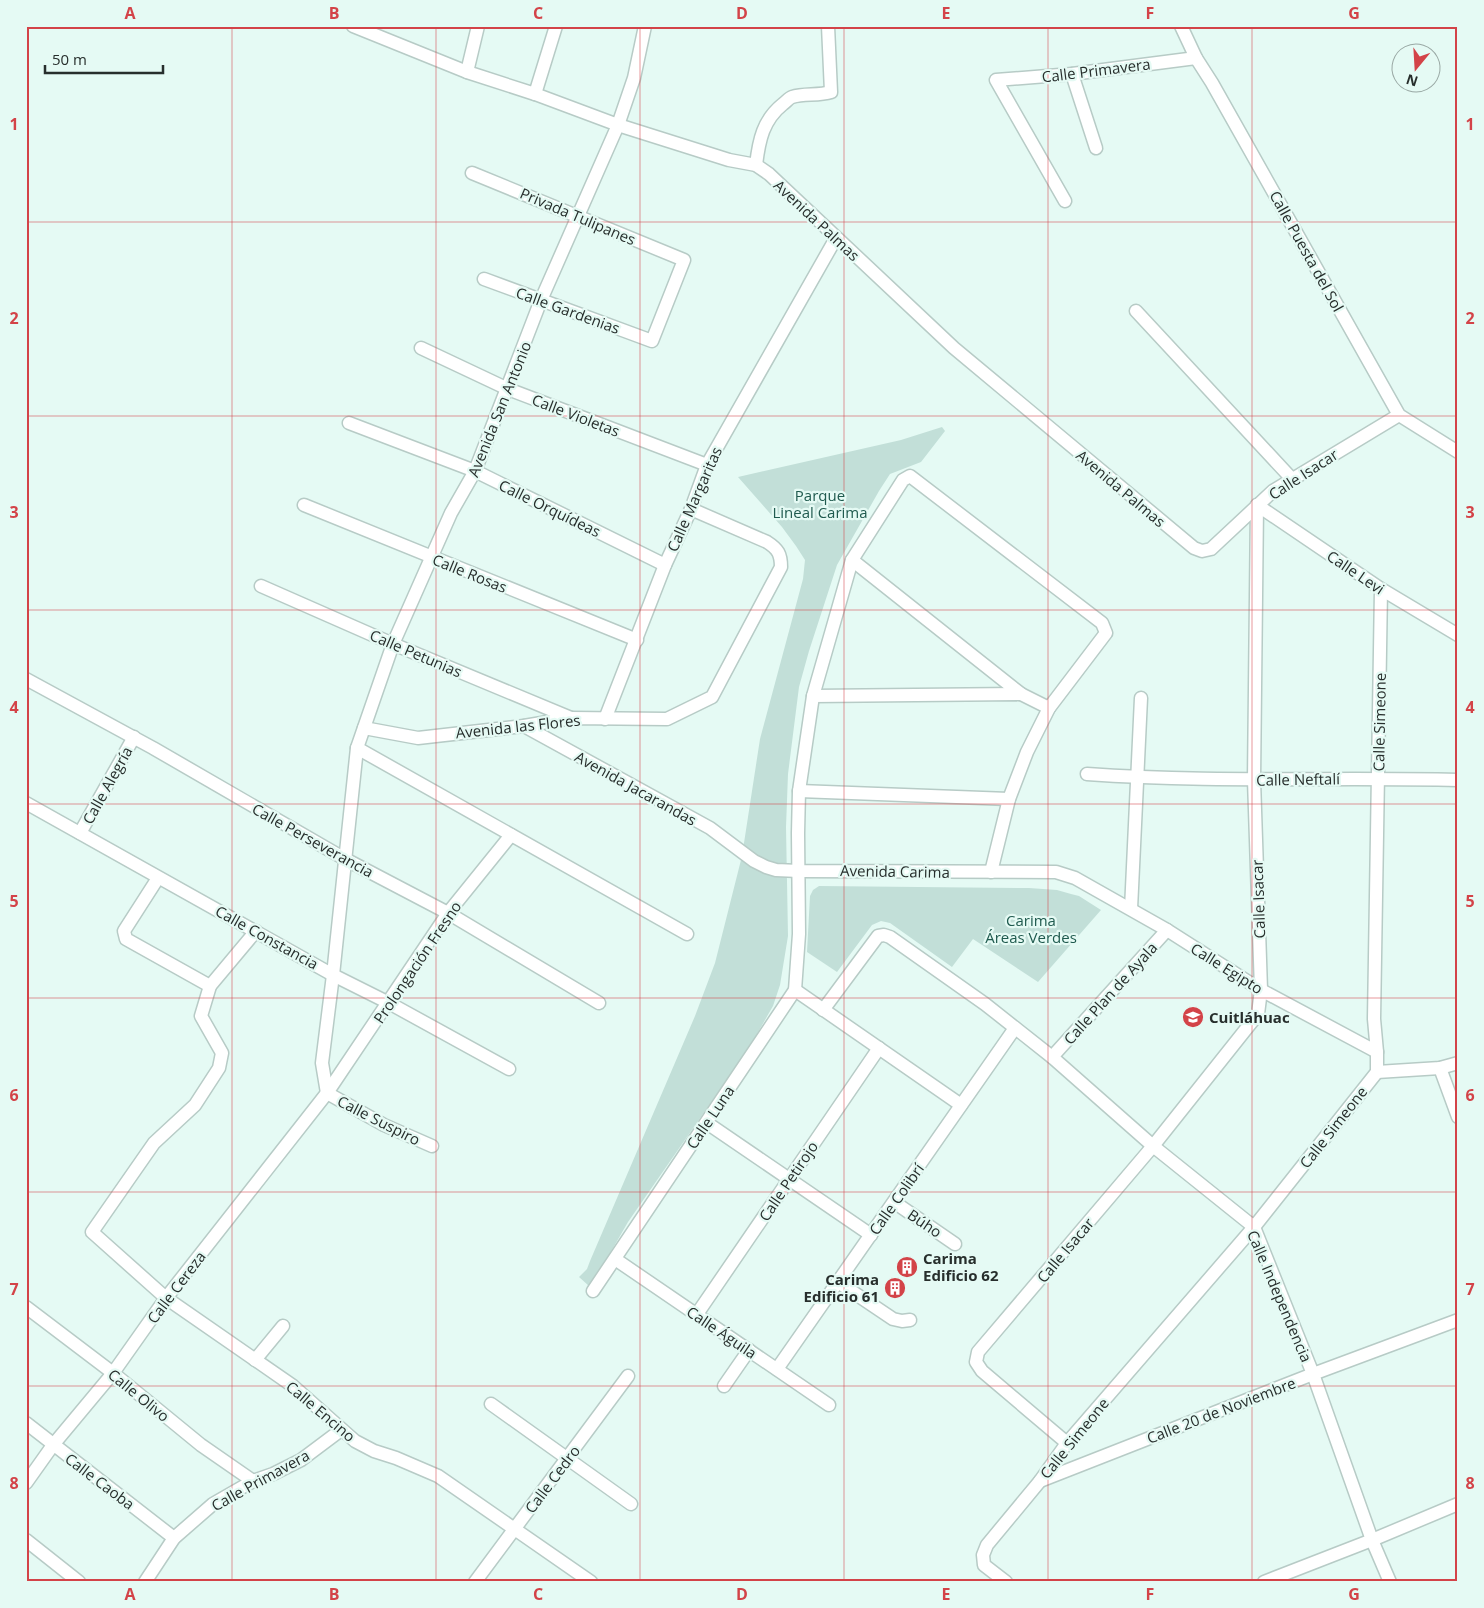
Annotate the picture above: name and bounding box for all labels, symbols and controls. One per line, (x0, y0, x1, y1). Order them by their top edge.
text: A (124, 2, 136, 24)
text: B (329, 2, 339, 24)
text: C (533, 2, 543, 24)
text: D (736, 2, 748, 24)
text: E (942, 2, 951, 24)
text: F (1146, 2, 1154, 24)
text: G (1348, 2, 1360, 24)
scale bar (45, 42, 162, 74)
north arrow (1392, 42, 1442, 92)
text: 50 m (52, 49, 87, 69)
street label: Calle Primavera (1041, 53, 1151, 87)
text: N (1403, 70, 1420, 92)
text: 1 (9, 113, 19, 135)
text: 1 (1465, 113, 1475, 135)
street label: Avenida Palmas (770, 175, 864, 265)
street label: Privada Tulipanes (517, 183, 639, 249)
street label: Calle Puesta del Sol (1265, 187, 1349, 315)
street label: Calle Gardenias (513, 282, 623, 338)
text: 2 (9, 307, 19, 329)
text: 2 (1465, 307, 1475, 329)
street label: Avenida San Antonio (463, 338, 535, 480)
street label: Calle Violetas (529, 389, 623, 441)
street label: Calle Margaritas (662, 443, 726, 555)
street label: Calle Isacar (1264, 444, 1342, 504)
street label: Avenida Palmas (1072, 445, 1170, 531)
street label: Calle Orquídeas (496, 475, 604, 541)
park label: Parque Lineal Carima (772, 485, 868, 522)
text: 3 (9, 501, 19, 523)
text: 3 (1465, 501, 1475, 523)
street label: Calle Levi (1323, 545, 1389, 599)
street label: Calle Rosas (430, 549, 510, 597)
street label: Calle Petunias (367, 625, 465, 681)
street label: Calle Simeone (1368, 673, 1390, 771)
text: 4 (9, 696, 19, 718)
text: 4 (1465, 696, 1475, 718)
street label: Avenida las Flores (455, 710, 581, 742)
street label: Calle Alegría (77, 743, 137, 827)
street label: Avenida Jacarandas (572, 746, 700, 830)
street label: Calle Neftalí (1256, 768, 1341, 790)
street label: Calle Perseverancia (249, 798, 377, 882)
street label: Calle Isacar (1247, 859, 1269, 939)
street label: Avenida Carima (840, 860, 950, 882)
text: 5 (9, 890, 19, 912)
text: 5 (1465, 890, 1475, 912)
street label: Prolongación Fresno (369, 897, 465, 1027)
street label: Calle Constancia (212, 900, 322, 974)
park label: Carima Áreas Verdes (985, 910, 1077, 947)
street label: Calle Plan de Ayala (1059, 938, 1161, 1048)
street label: Calle Egipto (1187, 938, 1267, 998)
school or university icon: Cuitláhuac (1181, 1005, 1205, 1029)
place label: Cuitláhuac (1209, 1007, 1290, 1027)
street label: Calle Luna (682, 1081, 738, 1153)
street label: Calle Simeone (1295, 1082, 1371, 1172)
text: 6 (9, 1084, 19, 1106)
text: 6 (1465, 1084, 1475, 1106)
street label: Calle Suspiro (334, 1091, 424, 1149)
street label: Calle Petirojo (754, 1137, 822, 1225)
street label: Calle Colibrí (864, 1158, 929, 1239)
street label: Búho (904, 1204, 946, 1242)
street label: Calle Isacar (1032, 1213, 1098, 1287)
street label: Calle Independencia (1243, 1227, 1317, 1365)
street label: Calle Cereza (142, 1247, 210, 1327)
place label: Carima Edificio 62 (923, 1248, 999, 1285)
building icon: Carima Edificio 62 (895, 1255, 919, 1279)
place label: Carima Edificio 61 (804, 1269, 879, 1306)
building icon: Carima Edificio 61 (883, 1276, 907, 1300)
text: 7 (9, 1278, 19, 1300)
text: 7 (1465, 1278, 1475, 1300)
street label: Calle Águila (683, 1301, 761, 1363)
street label: Calle Olivo (104, 1364, 174, 1426)
street label: Calle 20 de Noviembre (1144, 1372, 1298, 1448)
street label: Calle Encino (282, 1376, 360, 1446)
street label: Calle Simeone (1035, 1393, 1113, 1483)
street label: Calle Cedro (520, 1441, 584, 1517)
street label: Calle Primavera (207, 1445, 313, 1515)
street label: Calle Caoba (61, 1448, 139, 1514)
text: 8 (9, 1472, 19, 1494)
text: 8 (1465, 1472, 1475, 1494)
text: A (124, 1583, 136, 1605)
text: B (329, 1583, 339, 1605)
text: C (533, 1583, 543, 1605)
text: D (736, 1583, 748, 1605)
text: E (942, 1583, 951, 1605)
text: F (1146, 1583, 1154, 1605)
text: G (1348, 1583, 1360, 1605)

